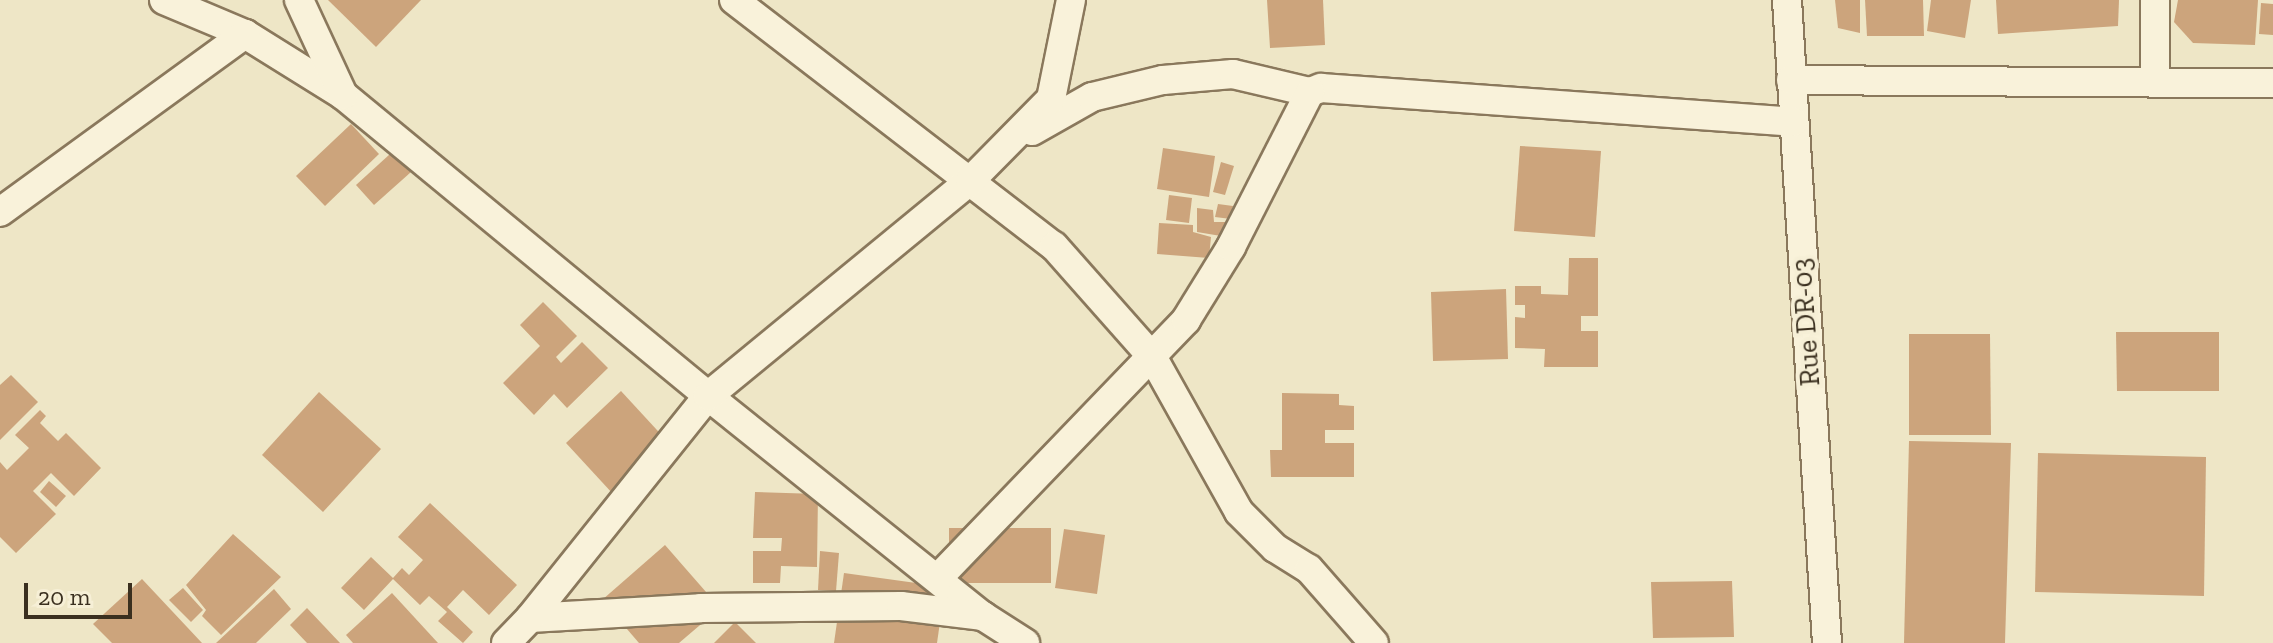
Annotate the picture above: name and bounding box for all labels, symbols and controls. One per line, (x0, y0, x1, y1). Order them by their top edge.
street label: Rue DR-03 (1785, 257, 1827, 387)
scale bar (28, 567, 136, 617)
text: 20 m (38, 582, 90, 611)

